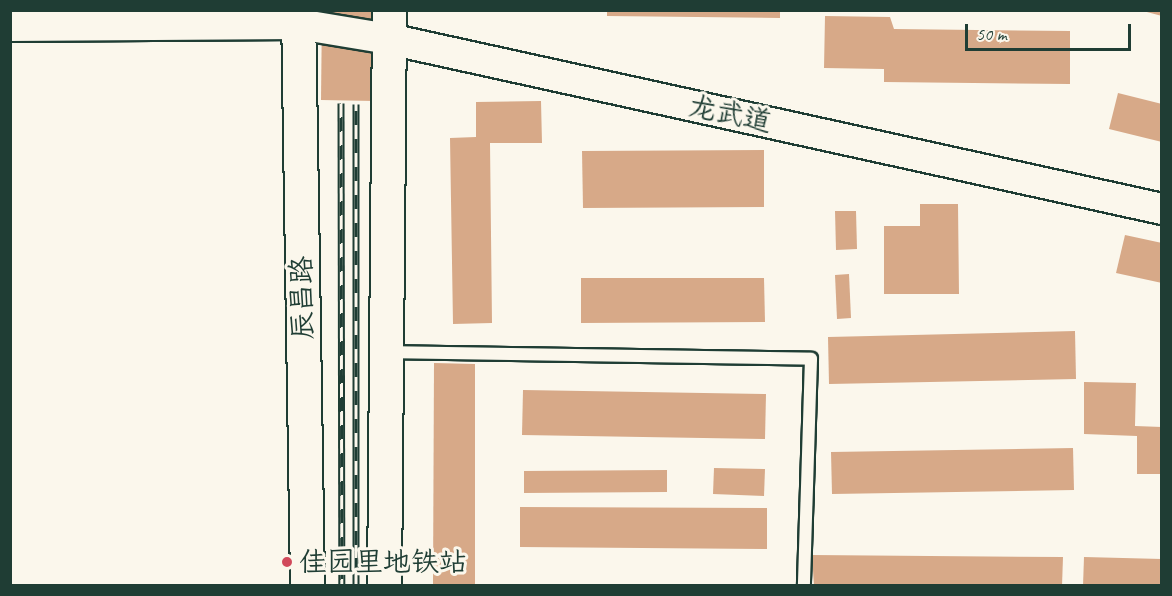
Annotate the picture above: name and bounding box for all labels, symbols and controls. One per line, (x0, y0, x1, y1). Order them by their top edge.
scale bar (968, 12, 1134, 50)
text: 50 m (976, 23, 1007, 45)
street label: 龙武道 (685, 89, 775, 139)
street label: 辰昌路 (284, 256, 320, 340)
place label: 佳园里地铁站 (299, 545, 467, 579)
marker: 佳园里地铁站 (280, 555, 294, 569)

